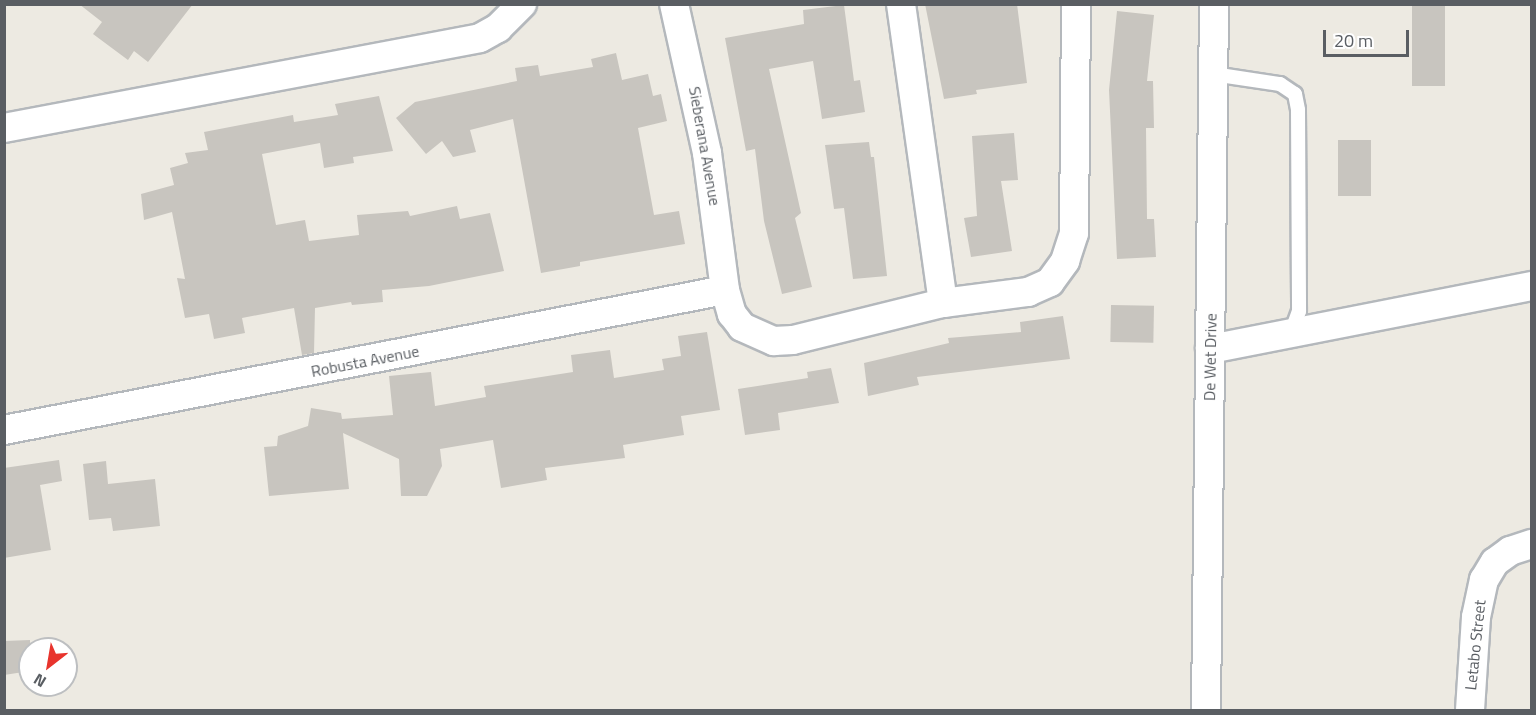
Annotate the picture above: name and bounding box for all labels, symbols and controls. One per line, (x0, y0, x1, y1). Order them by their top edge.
scale bar (1326, 18, 1412, 56)
text: 20 m (1334, 27, 1373, 54)
street label: Sieberana Avenue (685, 85, 725, 207)
street label: De Wet Drive (1200, 313, 1220, 401)
street label: Robusta Avenue (309, 341, 421, 381)
street label: Letabo Street (1461, 599, 1489, 691)
north arrow (18, 637, 78, 697)
text: N (29, 668, 51, 694)

